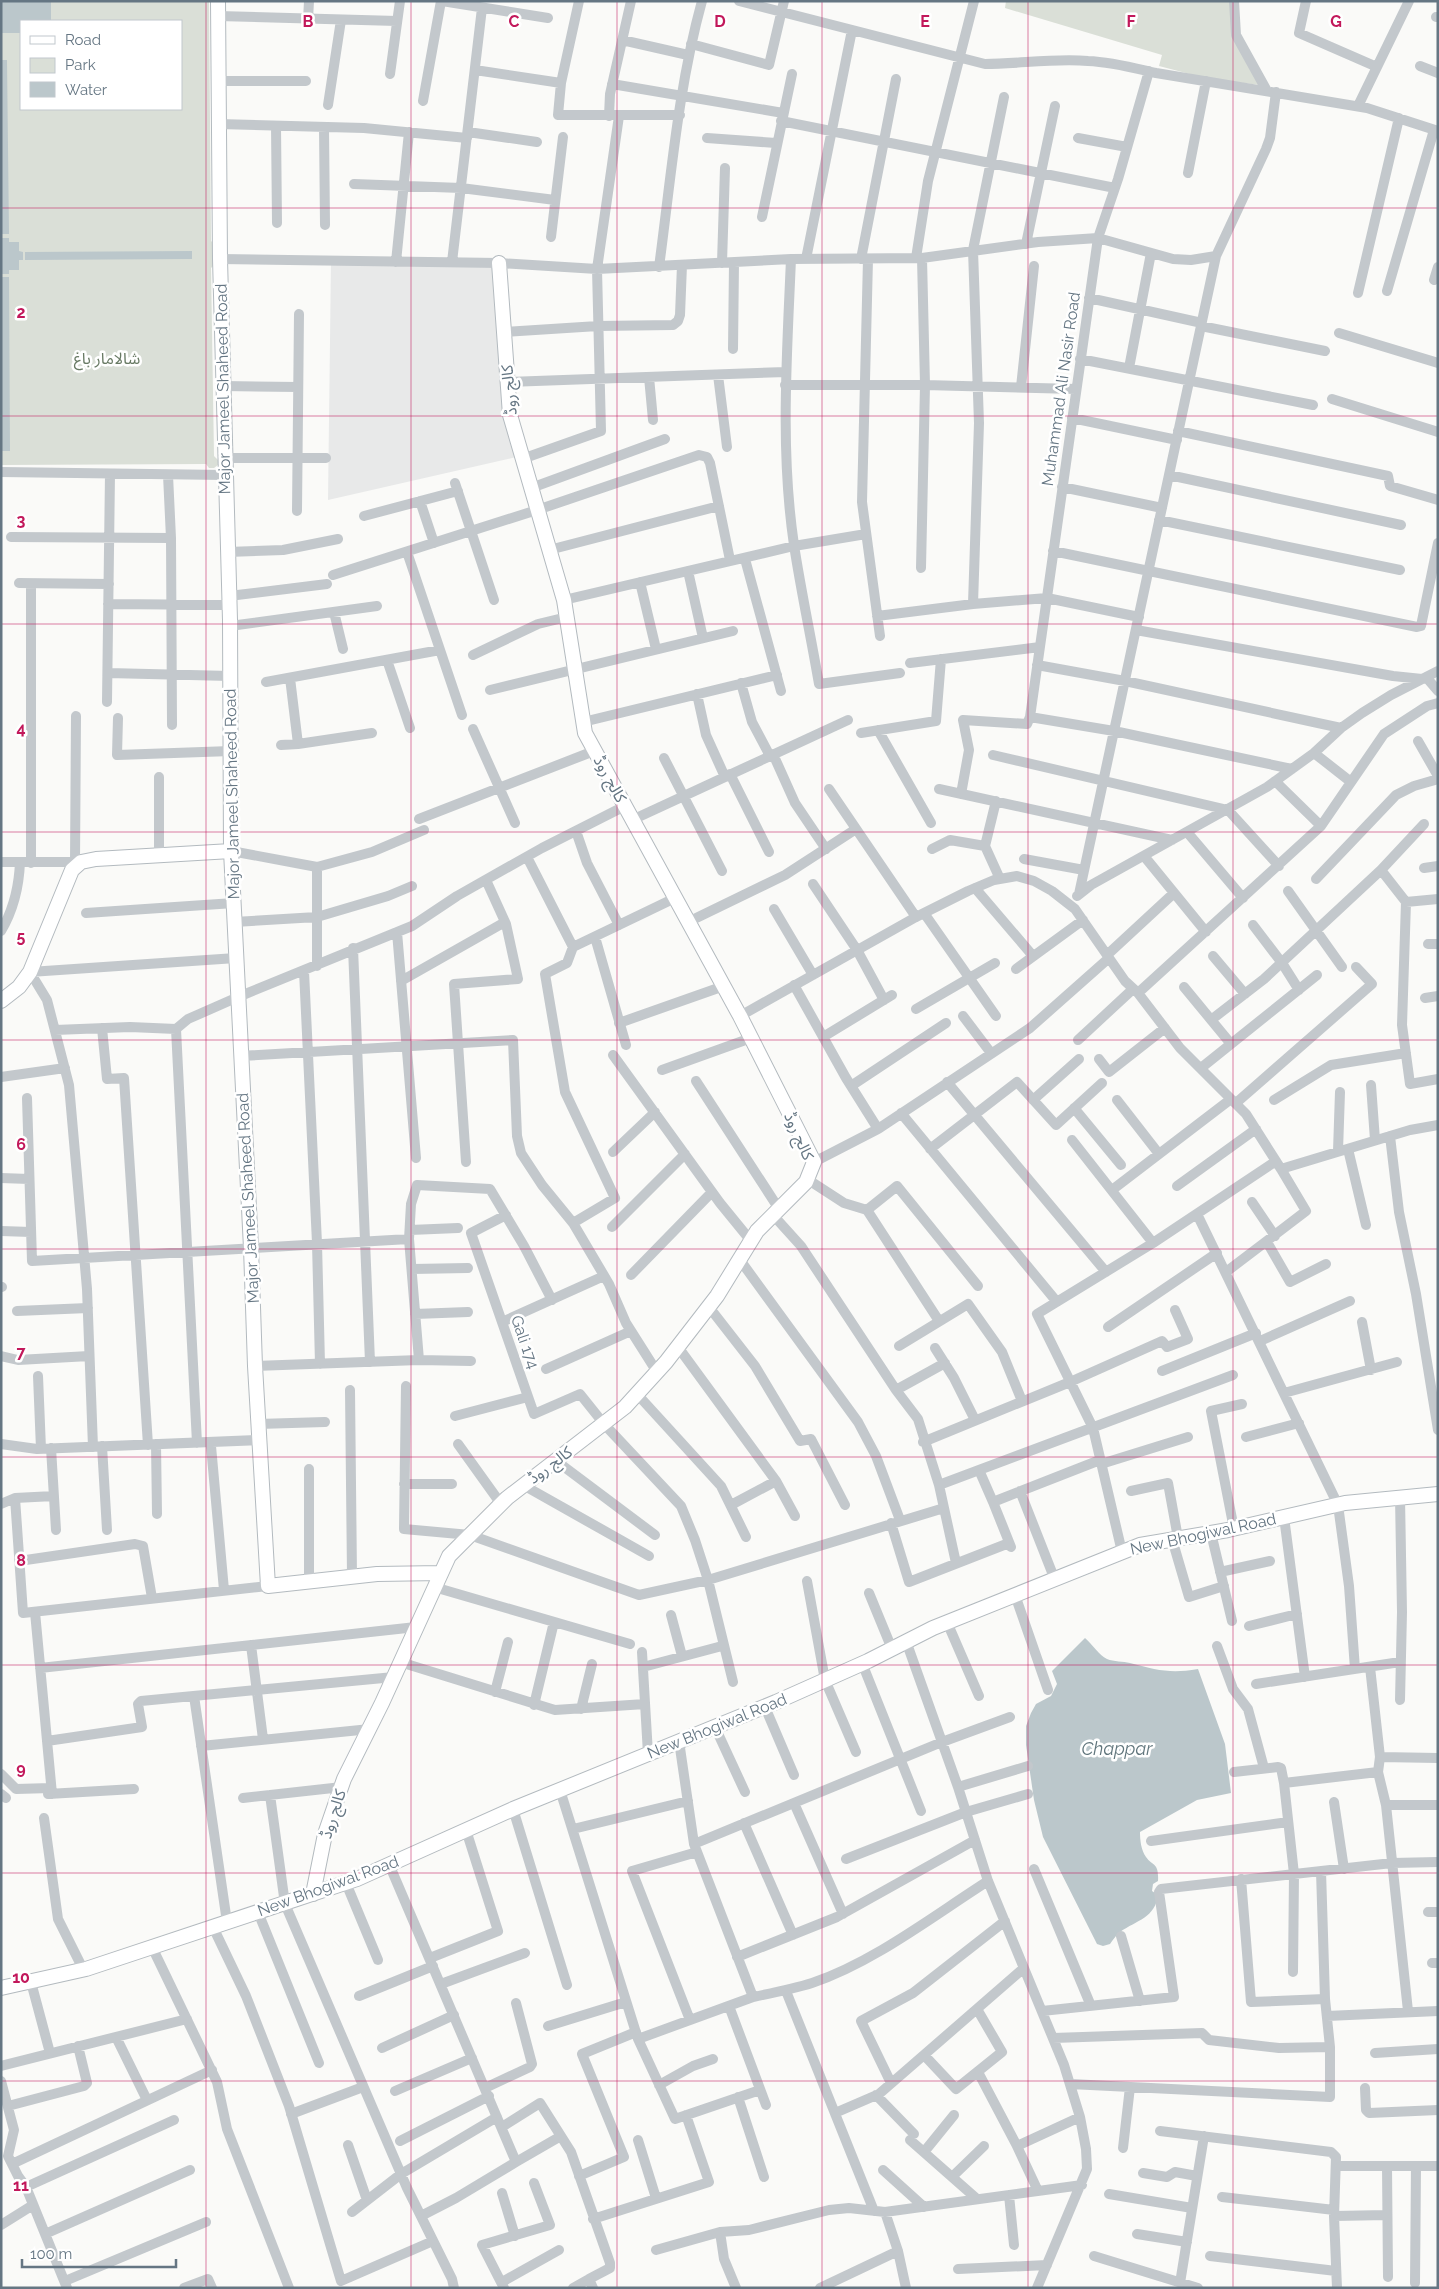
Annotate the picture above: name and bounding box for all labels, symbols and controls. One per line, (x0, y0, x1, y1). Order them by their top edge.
text: B (303, 12, 314, 31)
text: C (509, 12, 520, 31)
text: D (714, 12, 726, 31)
text: E (920, 12, 930, 31)
text: F (1126, 12, 1136, 31)
text: G (1330, 12, 1342, 31)
legend (20, 20, 182, 110)
text: Road (65, 31, 101, 49)
text: Park (65, 56, 96, 74)
text: Water (65, 81, 108, 99)
street label: Major Jameel Shaheed Road (212, 283, 234, 494)
street label: Muhammad Ali Nasir Road (1038, 291, 1084, 487)
text: 2 (16, 303, 26, 322)
park label: شالامار باغ (74, 349, 140, 371)
street label: کالج روڈ (497, 363, 524, 416)
text: 3 (17, 511, 26, 530)
street label: Major Jameel Shaheed Road (221, 688, 243, 899)
text: 4 (16, 719, 26, 738)
street label: کالج روڈ (587, 752, 631, 808)
text: 5 (17, 927, 26, 946)
street label: Major Jameel Shaheed Road (233, 1092, 263, 1304)
street label: کالج روڈ (777, 1109, 818, 1165)
text: 6 (16, 1135, 26, 1154)
street label: Gali 174 (507, 1313, 543, 1371)
text: 7 (17, 1343, 26, 1362)
street label: کالج روڈ (524, 1442, 578, 1490)
street label: New Bhogiwal Road (1128, 1509, 1278, 1559)
text: 8 (16, 1551, 26, 1570)
street label: New Bhogiwal Road (644, 1689, 790, 1763)
water label: Chappar (1082, 1738, 1153, 1759)
text: 9 (16, 1759, 26, 1778)
street label: کالج روڈ (316, 1787, 353, 1842)
street label: New Bhogiwal Road (255, 1852, 401, 1920)
text: 10 (12, 1968, 30, 1987)
text: 11 (13, 2176, 29, 2195)
scale bar (22, 2236, 176, 2268)
text: 100 m (30, 2245, 72, 2263)

